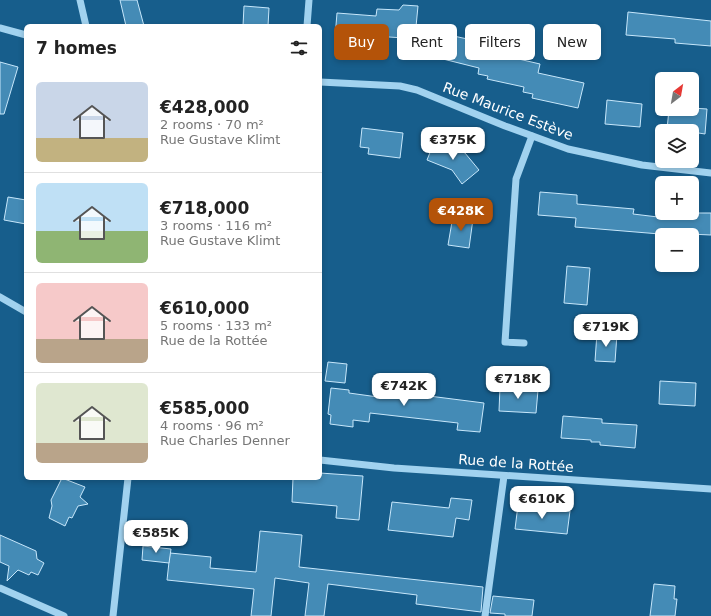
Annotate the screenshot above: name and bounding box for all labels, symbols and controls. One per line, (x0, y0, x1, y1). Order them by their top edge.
chip: Buy (334, 24, 389, 60)
chip: Rent (397, 24, 457, 60)
chip: Filters (465, 24, 535, 60)
chip: New (543, 24, 601, 60)
icon: filters (288, 37, 310, 59)
text: 7 homes (36, 38, 117, 58)
north arrow (655, 72, 699, 116)
map controls (655, 72, 699, 272)
street label: Rue Maurice Estève (441, 79, 575, 143)
text: €428,000 (160, 97, 249, 117)
icon: home (68, 98, 116, 146)
text: 2 rooms · 70 m² (160, 117, 264, 132)
button: layers (655, 124, 699, 168)
pin: €375K (425, 127, 481, 161)
text: Rue Gustave Klimt (160, 132, 280, 147)
text: €375K (430, 132, 476, 147)
button: + (655, 176, 699, 220)
text: €718,000 (160, 198, 249, 218)
pin: €428K (433, 198, 489, 232)
icon: home (68, 199, 116, 247)
text: €428K (438, 203, 484, 218)
text: 3 rooms · 116 m² (160, 218, 272, 233)
button: − (655, 228, 699, 272)
text: Rue Gustave Klimt (160, 233, 280, 248)
text: €610,000 (160, 298, 249, 318)
icon: home (68, 299, 116, 347)
pin: €719K (578, 314, 634, 348)
text: 5 rooms · 133 m² (160, 318, 272, 333)
text: €719K (583, 319, 629, 334)
text: Rue de la Rottée (160, 333, 268, 348)
pin: €718K (490, 366, 546, 400)
text: €718K (495, 371, 541, 386)
pin: €742K (376, 373, 432, 407)
text: €742K (381, 378, 427, 393)
text: €585,000 (160, 398, 249, 418)
icon: home (68, 399, 116, 447)
text: 4 rooms · 96 m² (160, 418, 264, 433)
text: Rue Charles Denner (160, 433, 290, 448)
street label: Rue de la Rottée (458, 451, 574, 475)
pin: €610K (514, 486, 570, 520)
text: €610K (519, 491, 565, 506)
pin: €585K (128, 520, 184, 554)
text: €585K (133, 525, 179, 540)

